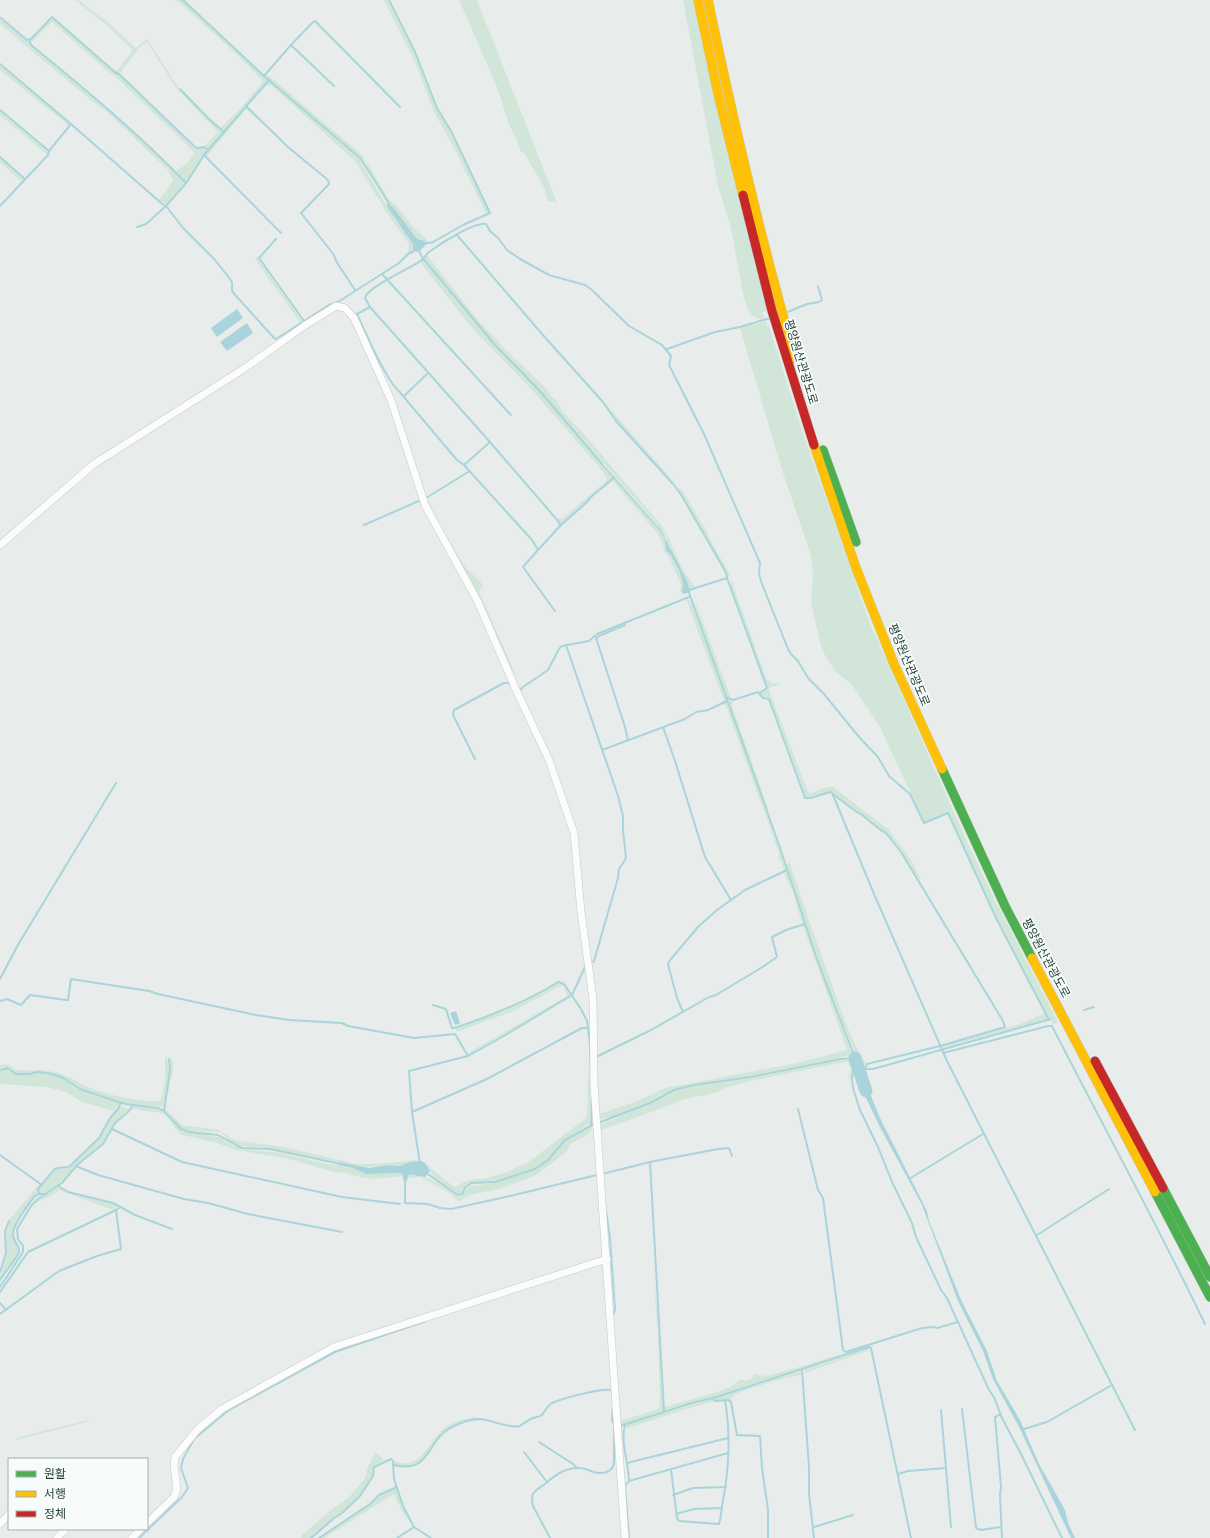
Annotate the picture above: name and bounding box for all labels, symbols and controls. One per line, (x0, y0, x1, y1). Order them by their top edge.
street label: 평양원산관광도로 (779, 317, 823, 407)
street label: 평양원산관광도로 (883, 621, 935, 709)
street label: 평양원산관광도로 (1017, 915, 1075, 1001)
legend (8, 1458, 148, 1530)
text: 원활 (44, 1465, 66, 1483)
text: 서행 (44, 1485, 66, 1503)
text: 정체 (44, 1505, 66, 1523)

